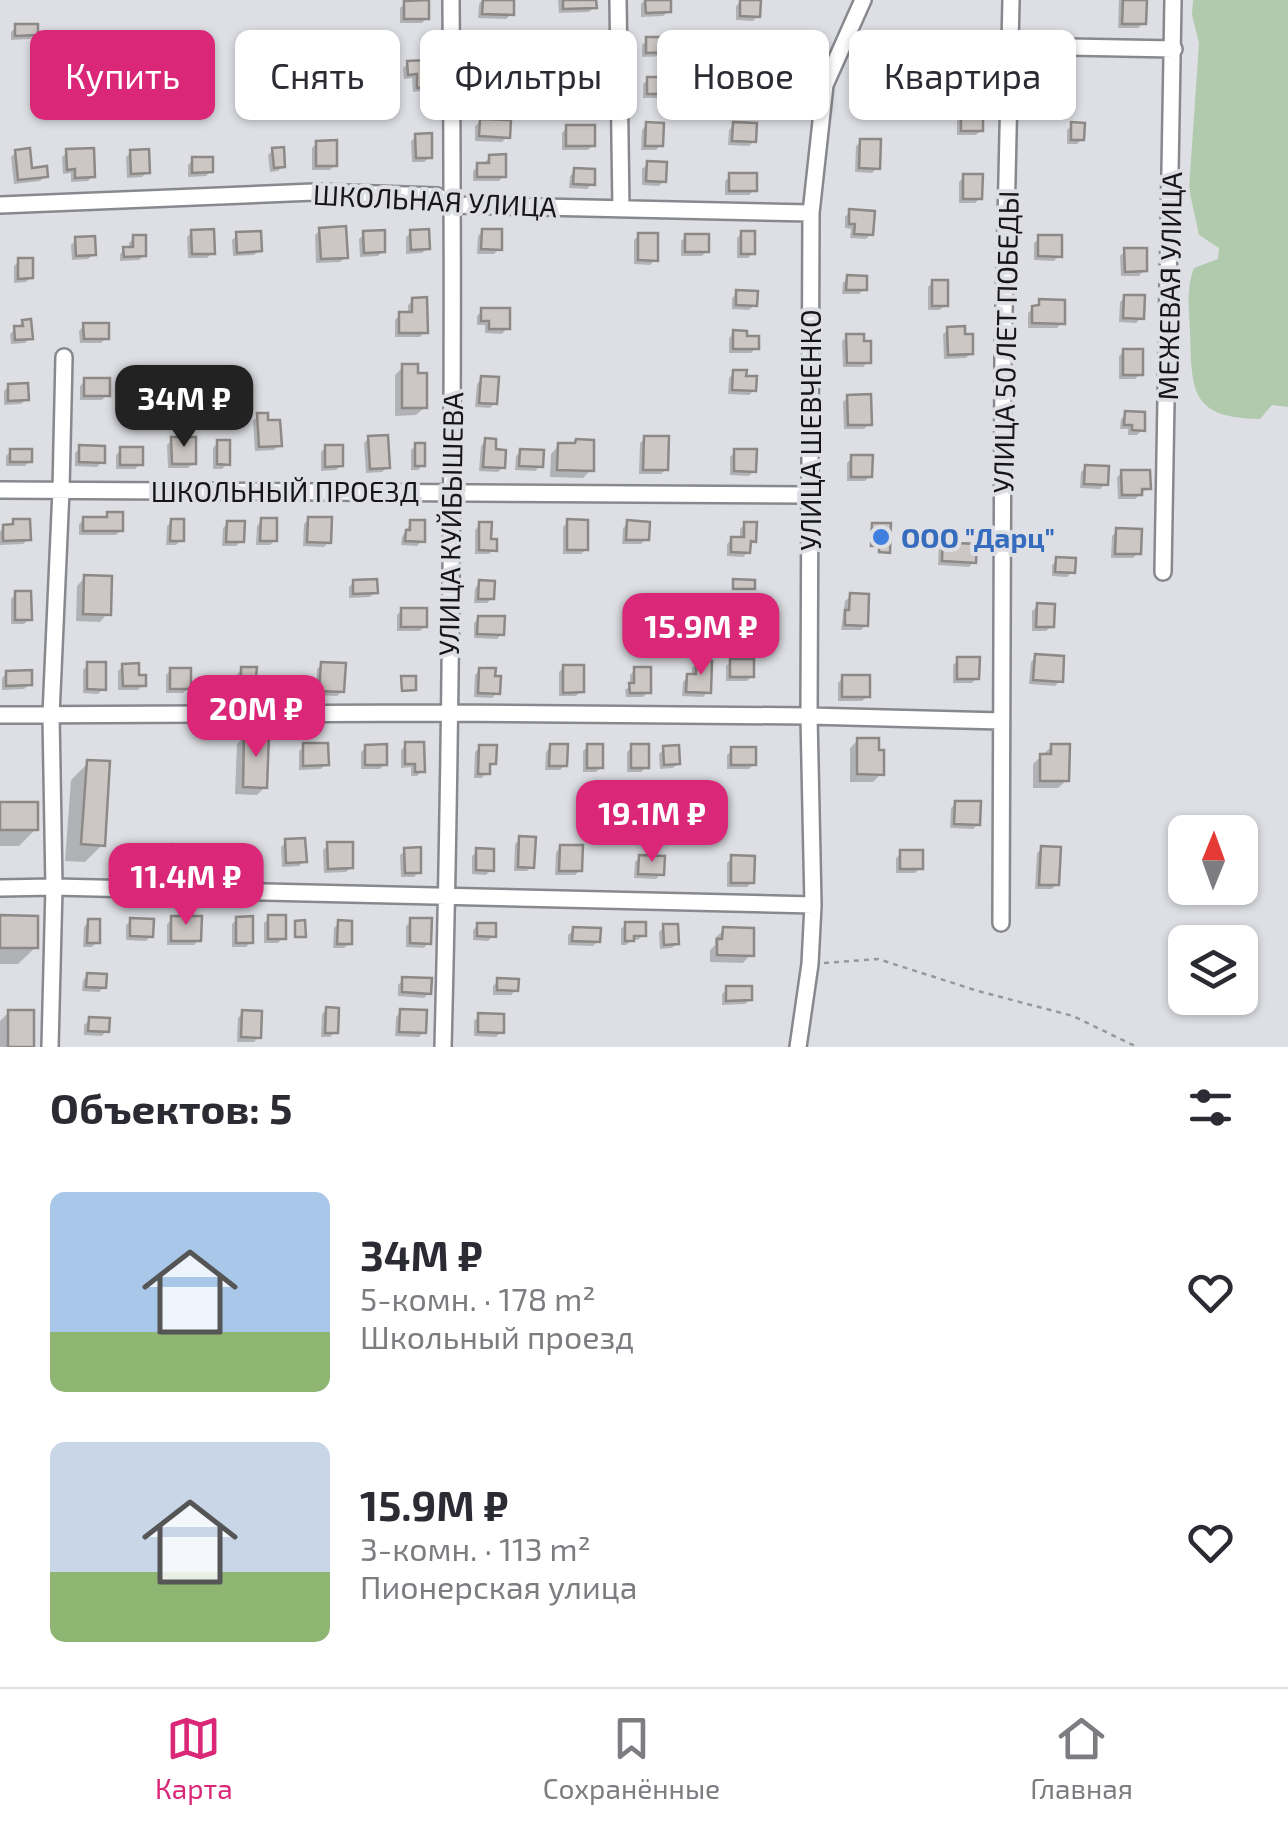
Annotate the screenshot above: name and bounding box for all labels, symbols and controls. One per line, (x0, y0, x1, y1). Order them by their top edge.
chip: Купить (30, 30, 215, 120)
chip: Снять (235, 30, 400, 120)
chip: Фильтры (420, 30, 637, 120)
chip: Новое (657, 30, 829, 120)
chip: Квартира (849, 30, 1076, 120)
street label: МЕЖЕВАЯ УЛИЦА (1150, 171, 1188, 400)
street label: ШКОЛЬНАЯ УЛИЦА (312, 177, 558, 223)
street label: УЛИЦА 50 ЛЕТ ПОБЕДЫ (985, 190, 1025, 494)
street label: УЛИЦА ШЕВЧЕНКО (793, 309, 827, 551)
pin: 34M ₽ (114, 365, 254, 450)
text: 34M ₽ (137, 378, 231, 416)
street label: УЛИЦА КУЙБЫШЕВА (431, 391, 469, 656)
street label: ШКОЛЬНЫЙ ПРОЕЗД (151, 474, 419, 508)
place label: ООО "Дарц" (901, 520, 1055, 554)
marker: ООО "Дарц" (870, 526, 892, 548)
pin: 15.9M ₽ (609, 593, 793, 678)
text: 15.9M ₽ (644, 606, 758, 644)
pin: 20M ₽ (186, 675, 326, 760)
text: 20M ₽ (209, 688, 303, 726)
pin: 19.1M ₽ (560, 780, 744, 865)
text: 19.1M ₽ (598, 793, 706, 831)
north arrow (1168, 815, 1258, 905)
map controls (1168, 815, 1258, 1015)
pin: 11.4M ₽ (94, 843, 278, 928)
text: 11.4M ₽ (131, 856, 241, 894)
button: layers (1168, 925, 1258, 1015)
icon: filters (1183, 1080, 1238, 1135)
text: Объектов: 5 (50, 1082, 292, 1132)
text: 34M ₽ (360, 1229, 483, 1279)
icon: home (130, 1232, 250, 1352)
icon: heart (1183, 1265, 1238, 1320)
text: 5-комн. · 178 m² (360, 1279, 596, 1317)
text: Школьный проезд (360, 1317, 634, 1355)
text: 15.9M ₽ (360, 1479, 509, 1529)
icon: home (130, 1482, 250, 1602)
icon: heart (1183, 1515, 1238, 1570)
text: 3-комн. · 113 m² (360, 1529, 591, 1567)
text: Пионерская улица (360, 1567, 637, 1605)
tab: Карта (155, 1711, 233, 1805)
tab: Сохранённые (543, 1711, 720, 1805)
tab: Главная (1030, 1711, 1133, 1805)

